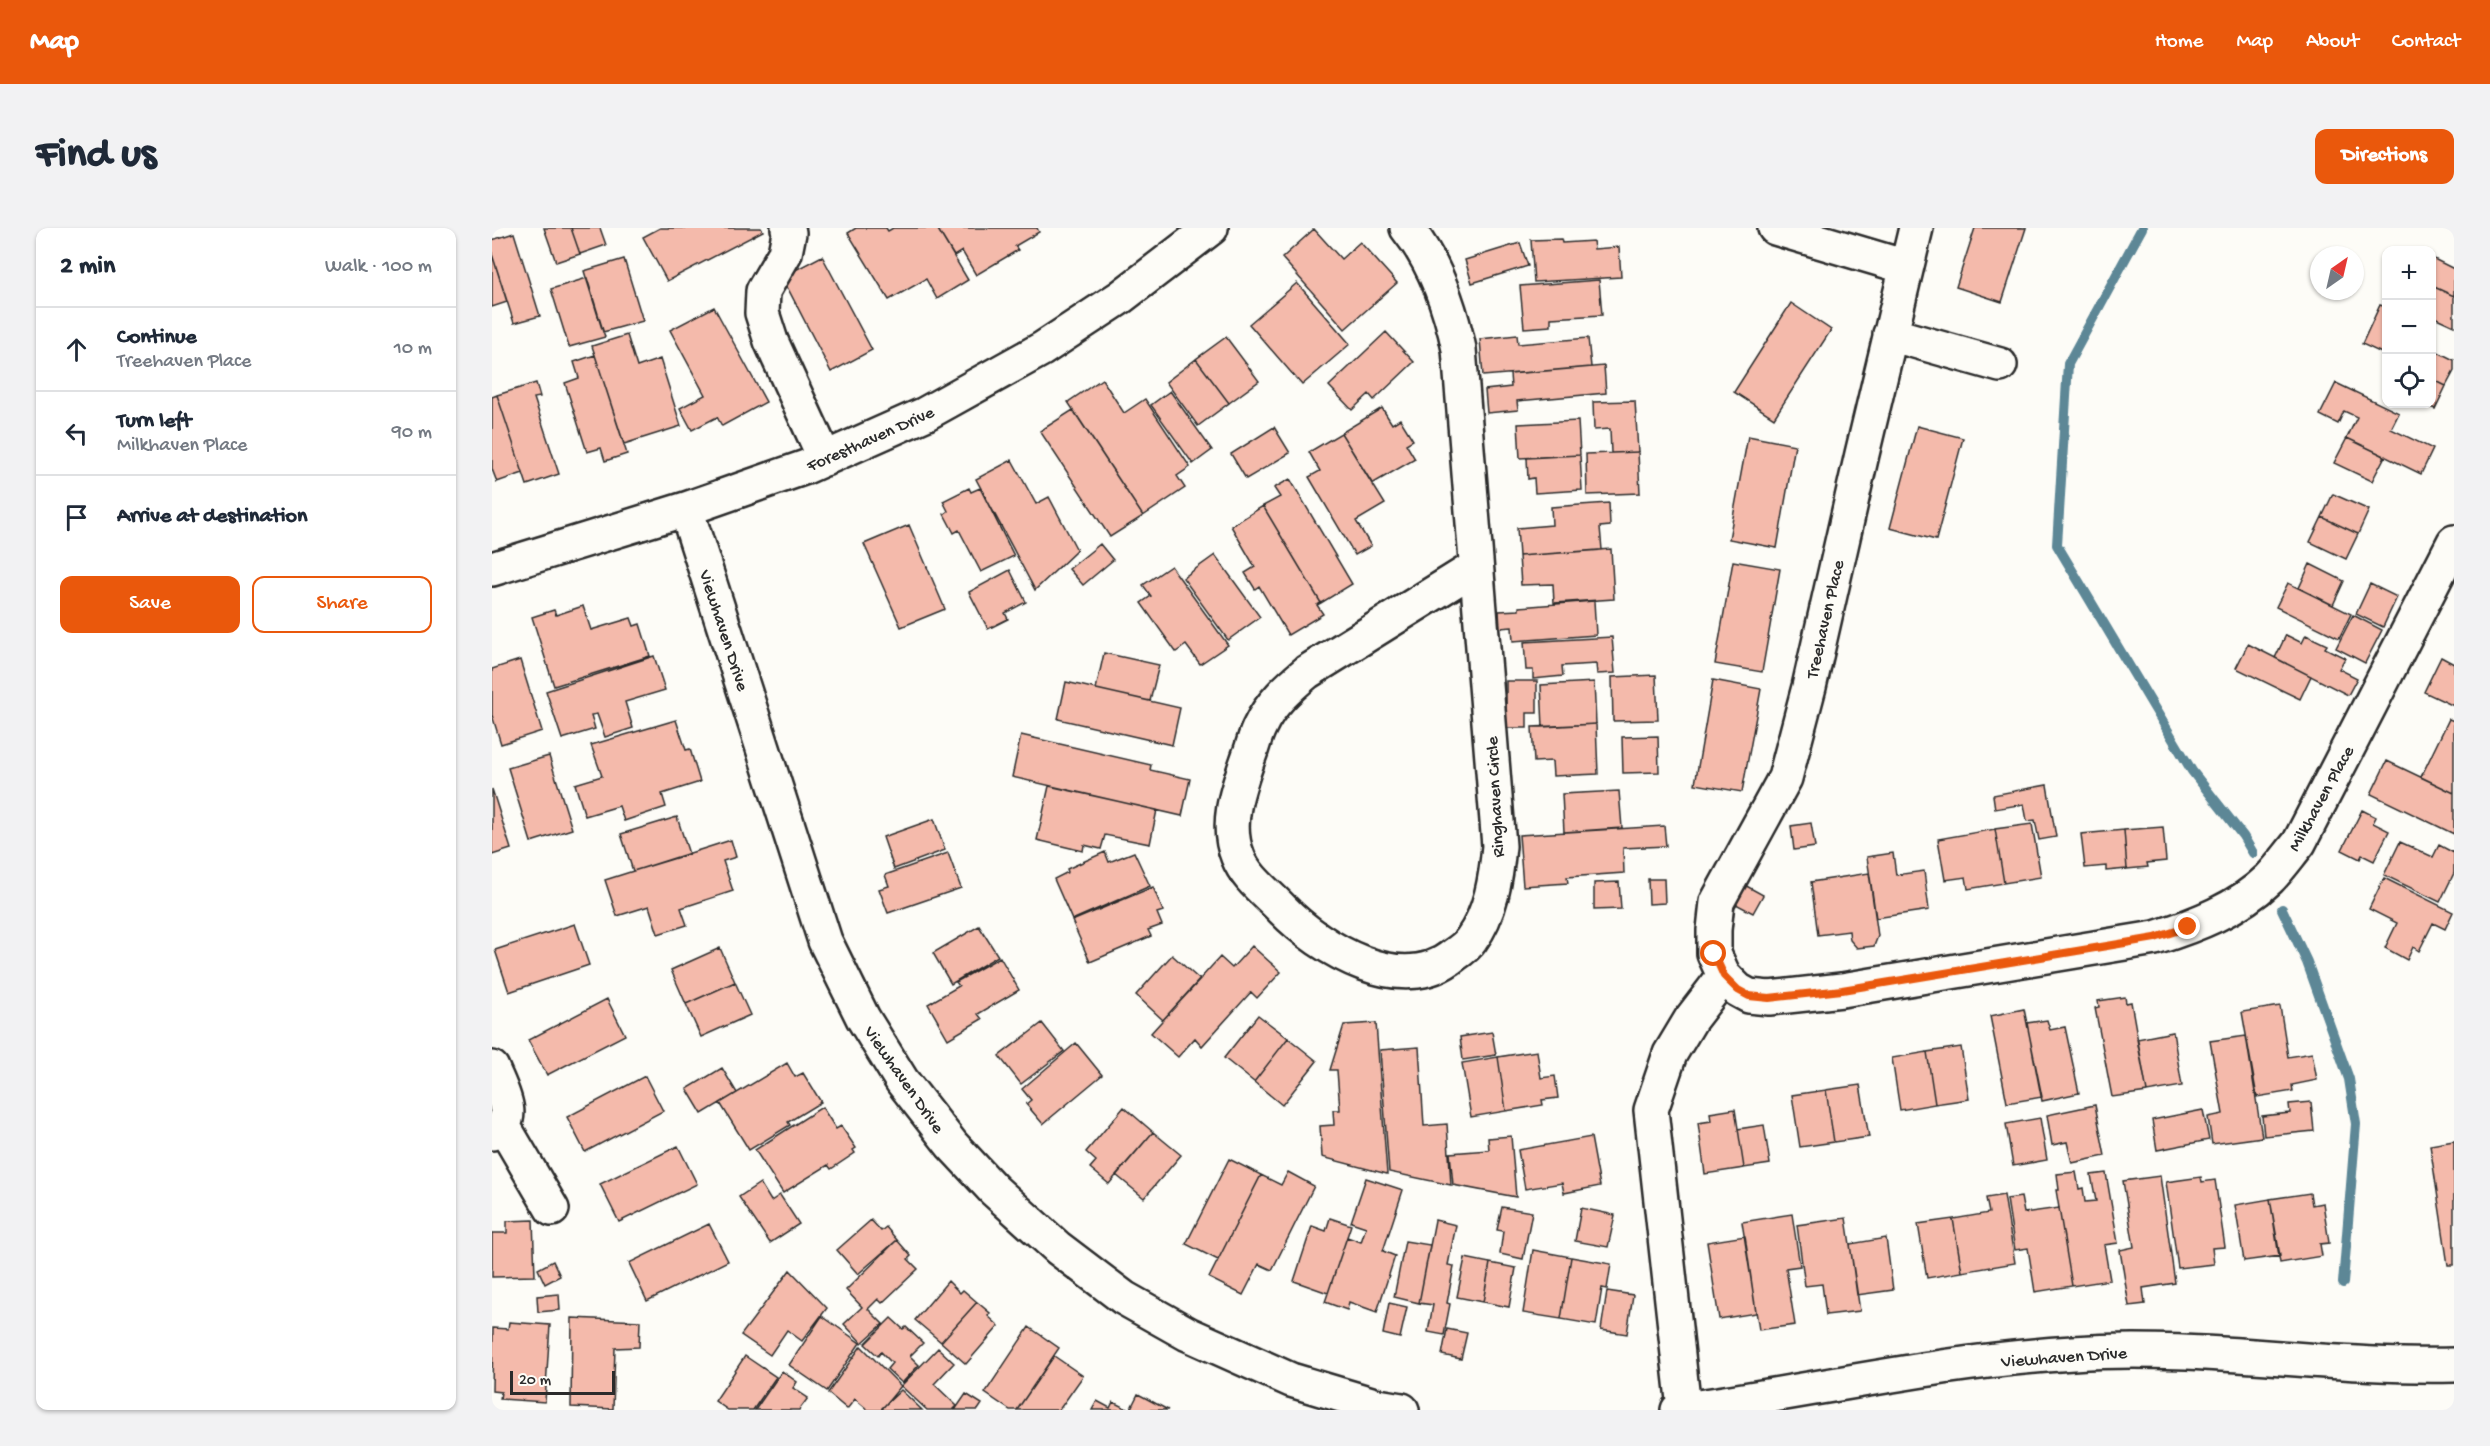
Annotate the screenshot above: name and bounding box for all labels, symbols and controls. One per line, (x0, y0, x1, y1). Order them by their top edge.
text: Map (30, 26, 79, 59)
text: Home (2155, 30, 2203, 55)
text: Map (2236, 30, 2273, 55)
text: About (2306, 30, 2359, 55)
text: Contact (2392, 30, 2460, 55)
button: Directions (2315, 129, 2454, 184)
text: Find us (36, 132, 156, 181)
north arrow (2310, 246, 2364, 300)
map controls (2382, 246, 2436, 408)
button: + (2382, 246, 2436, 300)
text: 2 min (60, 252, 115, 283)
text: Walk · 100 m (325, 256, 432, 279)
button: − (2382, 300, 2436, 354)
text: Continue (117, 325, 197, 351)
icon: ahead (60, 333, 93, 366)
text: 10 m (394, 338, 432, 361)
text: Treehaven Place (117, 351, 251, 374)
button: locate (2382, 354, 2436, 408)
street label: Foresthaven Drive (803, 403, 939, 478)
text: Turn left (117, 409, 191, 435)
icon: left (60, 417, 93, 450)
text: 90 m (392, 422, 432, 445)
text: Milkhaven Place (117, 435, 247, 458)
icon: arrive (60, 501, 93, 534)
text: Arrive at destination (117, 504, 307, 530)
street label: Treehaven Place (1802, 558, 1850, 682)
street label: Viewhaven Drive (693, 567, 752, 695)
button: Save (60, 576, 240, 633)
button: Share (252, 576, 432, 633)
street label: Ringhaven Circle (1483, 735, 1510, 858)
street label: Milkhaven Place (2285, 742, 2360, 856)
route end (2174, 913, 2200, 939)
route start (1700, 940, 1726, 966)
street label: Viewhaven Drive (858, 1022, 948, 1139)
street label: Viewhaven Drive (2000, 1344, 2129, 1373)
scale bar (510, 1368, 615, 1396)
text: 20 m (519, 1372, 551, 1391)

